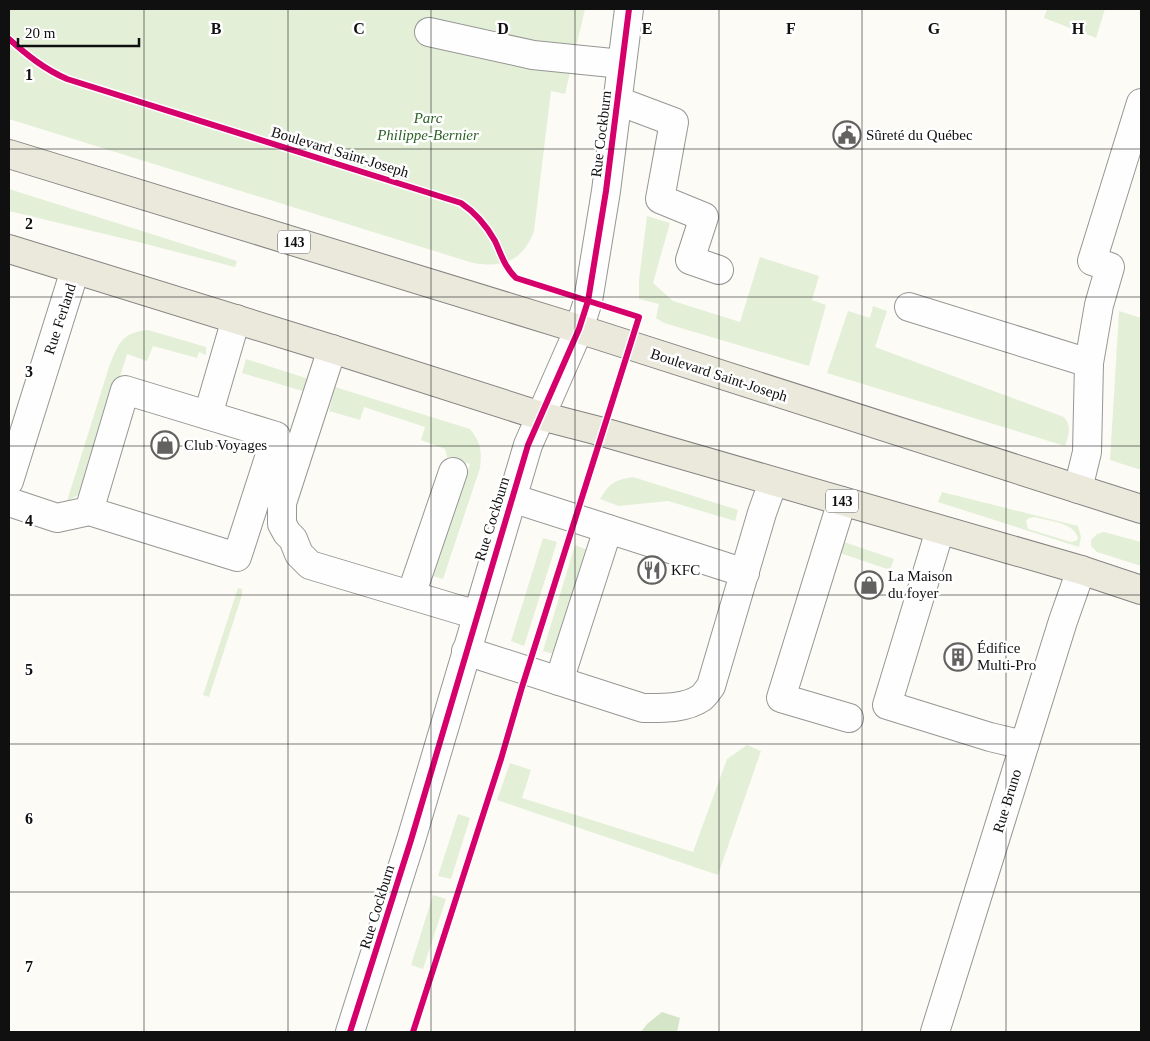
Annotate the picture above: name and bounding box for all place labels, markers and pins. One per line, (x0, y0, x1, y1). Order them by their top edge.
public building icon: Sûreté du Québec (832, 120, 862, 150)
place label: Sûreté du Québec (866, 127, 973, 143)
shop icon: Club Voyages (150, 430, 180, 460)
place label: Club Voyages (184, 437, 267, 453)
restaurant icon: KFC (637, 555, 667, 585)
place label: KFC (671, 562, 700, 578)
place label: La Maison du foyer (888, 568, 953, 601)
shop icon: La Maison du foyer (854, 570, 884, 600)
place label: Édifice Multi-Pro (977, 640, 1036, 673)
building icon: Édifice Multi-Pro (943, 642, 973, 672)

